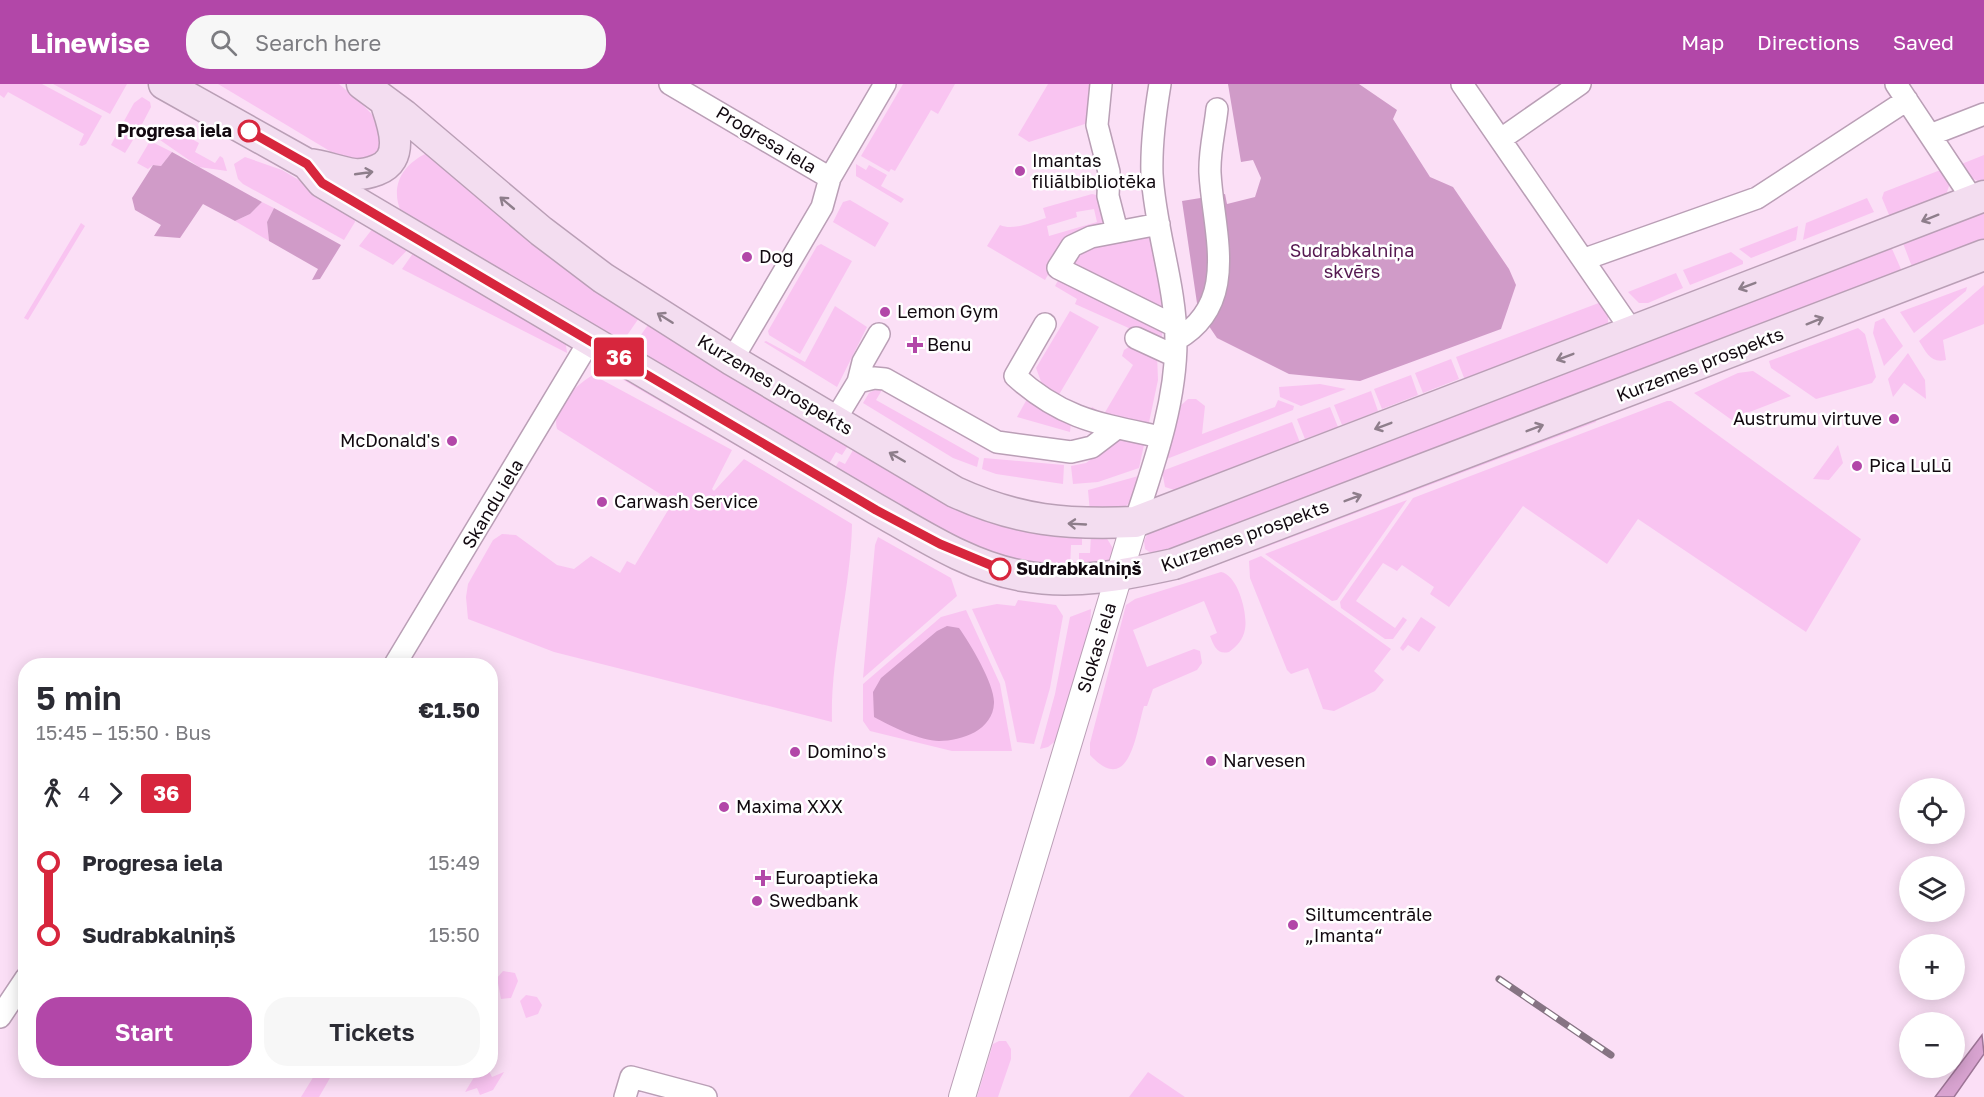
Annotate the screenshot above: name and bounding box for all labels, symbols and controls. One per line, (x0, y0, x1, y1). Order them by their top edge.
search box (186, 15, 606, 69)
text: Linewise (30, 26, 150, 59)
icon: search (207, 26, 240, 59)
text: Search here (255, 29, 381, 56)
text: Map (1681, 29, 1724, 55)
text: Directions (1757, 29, 1860, 55)
text: Saved (1893, 29, 1954, 55)
street label: Progresa iela (712, 101, 821, 178)
place label: Progresa iela (117, 119, 232, 141)
marker: Progresa iela (238, 120, 260, 142)
place label: Imantas filiālbibliotēka (1032, 149, 1156, 192)
marker: Imantas filiālbibliotēka (1013, 164, 1027, 178)
one-way arrow (354, 167, 373, 178)
one-way arrow (499, 197, 515, 210)
one-way arrow (1921, 213, 1939, 224)
park label: Sudrabkalniņa skvērs (1290, 239, 1414, 282)
place label: Dog (759, 245, 793, 267)
marker: Dog (740, 250, 754, 264)
one-way arrow (1738, 281, 1757, 292)
place label: Lemon Gym (897, 300, 999, 322)
marker: Lemon Gym (878, 305, 892, 319)
one-way arrow (657, 311, 674, 323)
one-way arrow (1806, 315, 1824, 326)
street label: Kurzemes prospekts (1613, 322, 1786, 406)
street label: Kurzemes prospekts (694, 329, 857, 439)
place label: Benu (927, 333, 971, 355)
line badge: 36 (592, 338, 646, 376)
marker: Benu (908, 338, 922, 352)
text: 36 (606, 344, 632, 370)
one-way arrow (1556, 352, 1575, 363)
place label: Austrumu virtuve (1733, 407, 1882, 429)
marker: Austrumu virtuve (1887, 412, 1901, 426)
one-way arrow (1374, 422, 1393, 433)
one-way arrow (1525, 422, 1544, 433)
place label: McDonald's (340, 429, 440, 451)
marker: McDonald's (445, 434, 459, 448)
one-way arrow (889, 451, 906, 463)
place label: Pica LuLū (1869, 454, 1952, 476)
street label: Skandu iela (457, 455, 527, 552)
marker: Pica LuLū (1850, 459, 1864, 473)
place label: Carwash Service (614, 490, 758, 512)
one-way arrow (1343, 491, 1362, 502)
street label: Kurzemes prospekts (1158, 494, 1332, 576)
marker: Carwash Service (595, 495, 609, 509)
one-way arrow (1068, 518, 1087, 529)
place label: Sudrabkalniņš (1016, 557, 1142, 579)
marker: Sudrabkalniņš (989, 558, 1011, 580)
street label: Slokas iela (1072, 600, 1120, 696)
text: 5 min (36, 678, 122, 717)
text: €1.50 (418, 696, 480, 723)
text: 15:45 – 15:50 · Bus (36, 720, 211, 744)
place label: Domino's (807, 740, 886, 762)
marker: Domino's (788, 745, 802, 759)
place label: Narvesen (1223, 749, 1306, 771)
marker: Narvesen (1204, 754, 1218, 768)
icon: walk (36, 777, 69, 810)
icon: forward (99, 777, 132, 810)
map controls (1899, 778, 1965, 1078)
button: locate (1899, 778, 1965, 844)
text: 36 (153, 780, 179, 806)
text: 4 (78, 781, 90, 805)
place label: Maxima XXX (736, 795, 843, 817)
marker: Maxima XXX (717, 800, 731, 814)
text: Progresa iela (82, 849, 223, 876)
text: 15:49 (428, 850, 480, 874)
button: layers (1899, 856, 1965, 922)
place label: Euroaptieka (775, 866, 878, 888)
marker: Euroaptieka (756, 871, 770, 885)
place label: Swedbank (769, 889, 859, 911)
marker: Swedbank (750, 894, 764, 908)
place label: Siltumcentrāle „Imanta“ (1305, 903, 1432, 946)
marker: Siltumcentrāle „Imanta“ (1286, 918, 1300, 932)
text: Sudrabkalniņš (82, 921, 236, 948)
text: 15:50 (429, 922, 480, 946)
button: + (1899, 934, 1965, 1000)
button: Start (36, 997, 252, 1066)
button: Tickets (264, 997, 480, 1066)
button: − (1899, 1012, 1965, 1078)

